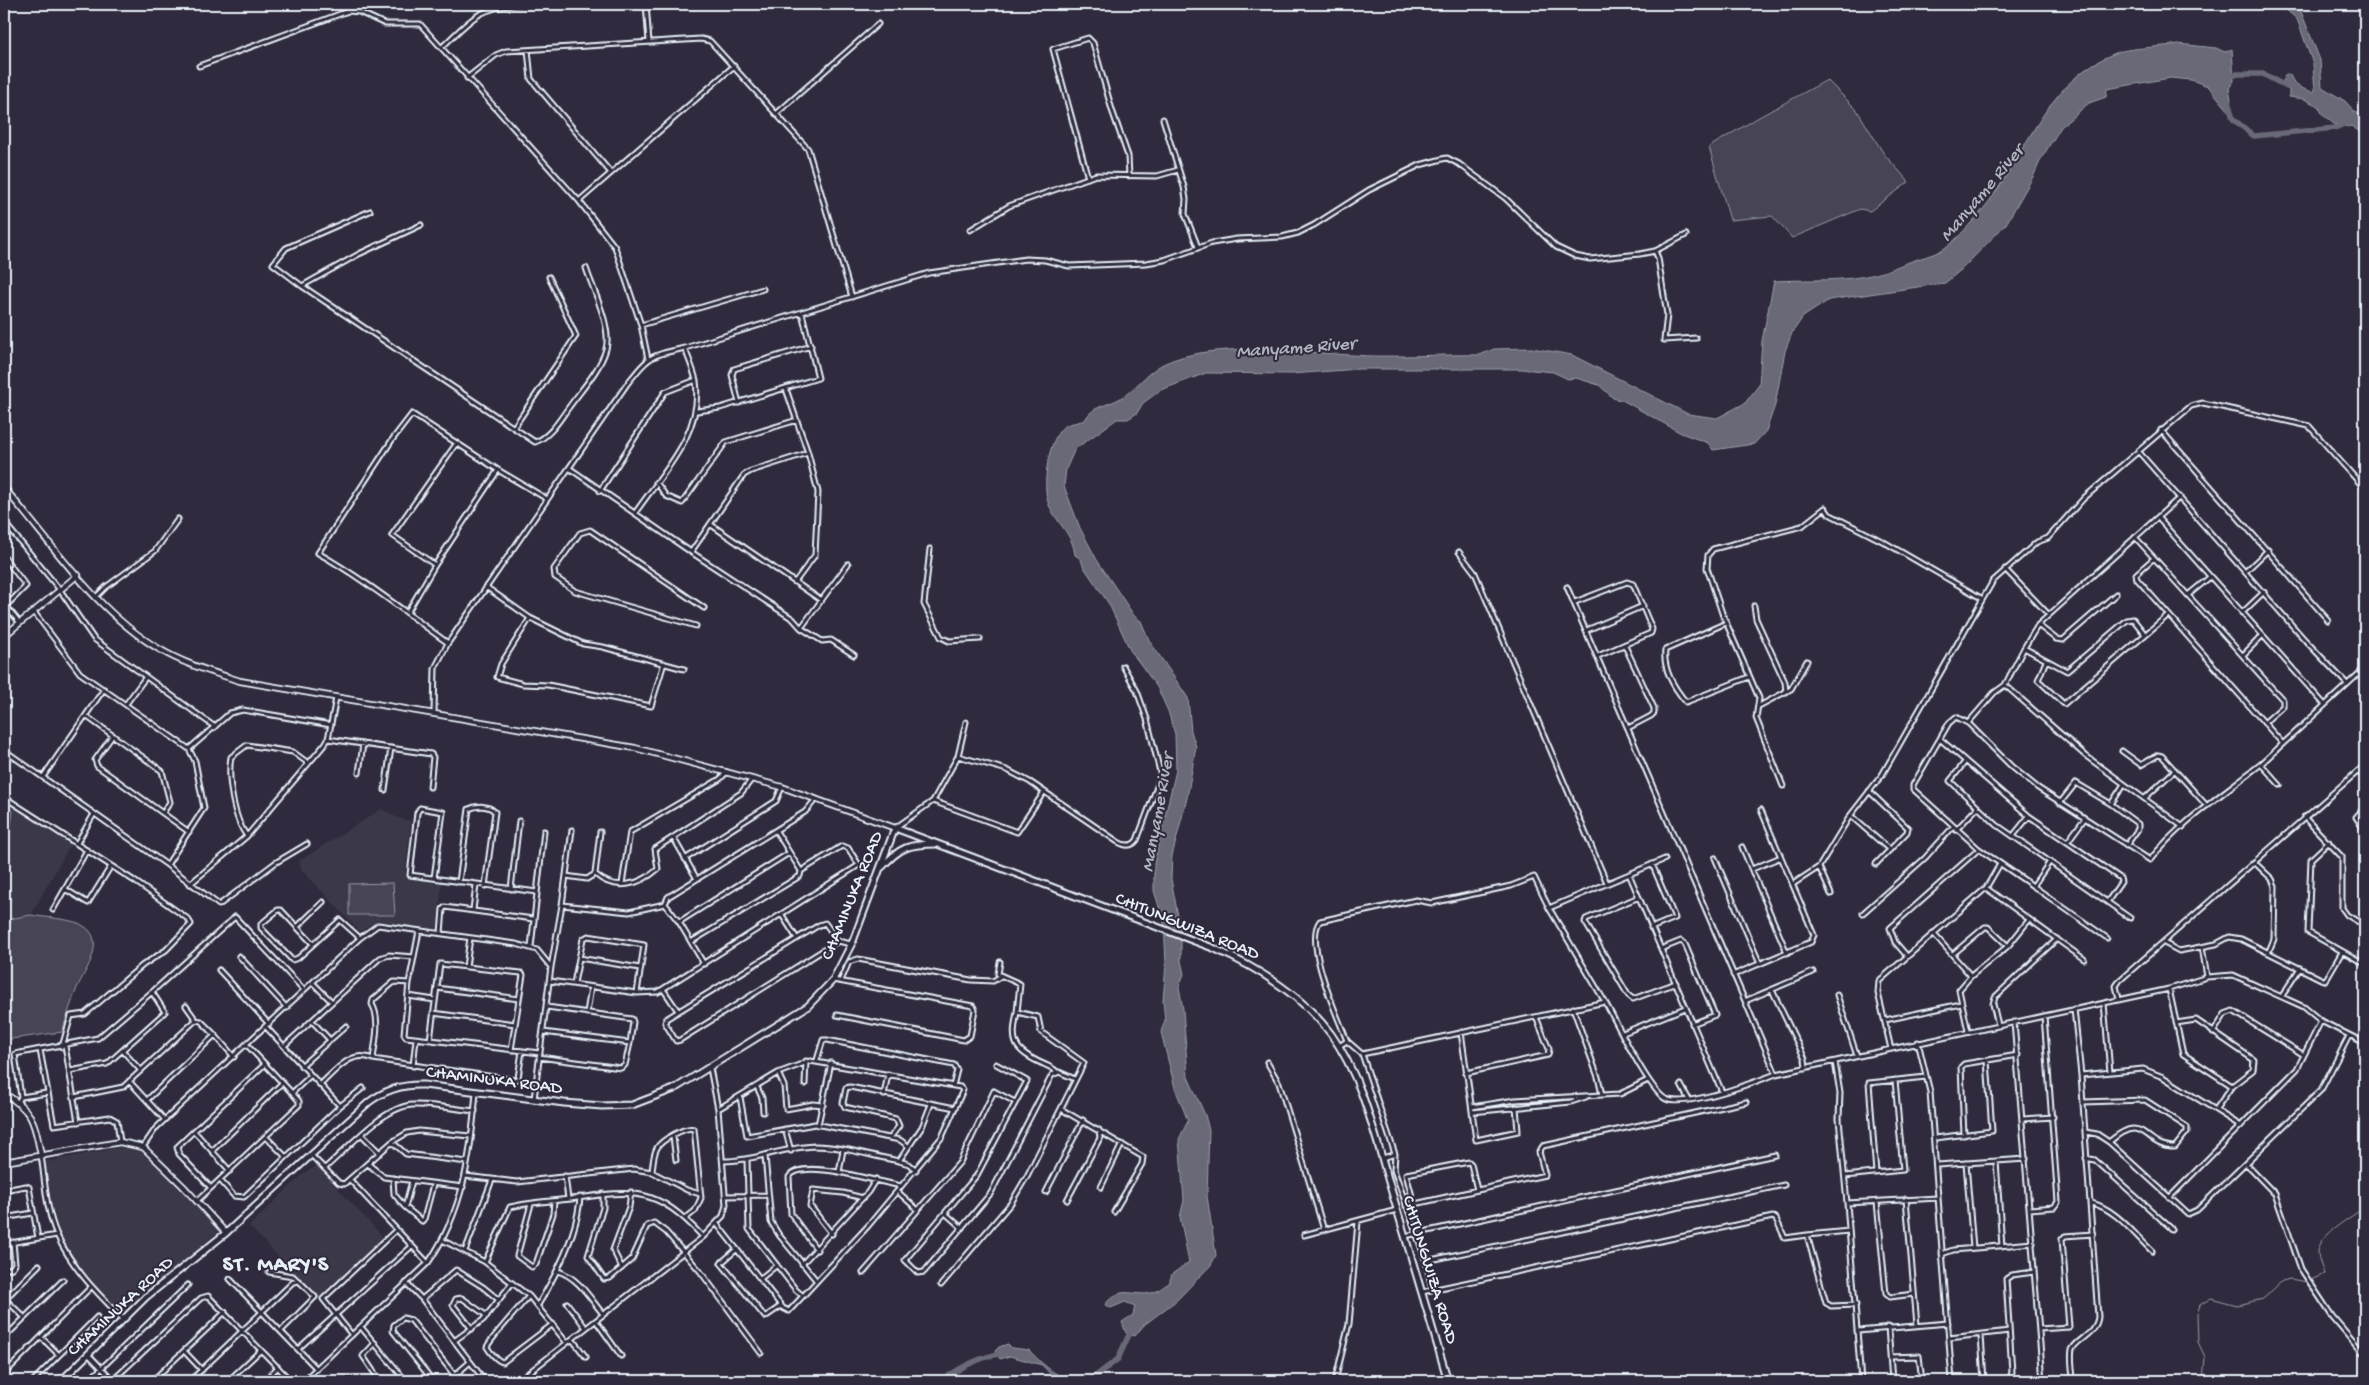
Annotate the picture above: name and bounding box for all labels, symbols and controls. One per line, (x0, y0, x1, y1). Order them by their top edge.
water label: Manyame River (1936, 138, 2033, 247)
water label: Manyame River (1236, 333, 1361, 365)
water label: Manyame River (1137, 748, 1181, 874)
street label: CHAMINUKA ROAD (818, 828, 888, 963)
street label: CHITUNGWIZA ROAD (1112, 889, 1262, 966)
street label: CHAMINUKA ROAD (425, 1062, 564, 1100)
street label: CHITUNGWIZA ROAD (1397, 1194, 1462, 1347)
street label: CHAMINUKA ROAD (64, 1252, 178, 1361)
district label: ST. MARY'S (223, 1253, 329, 1279)

